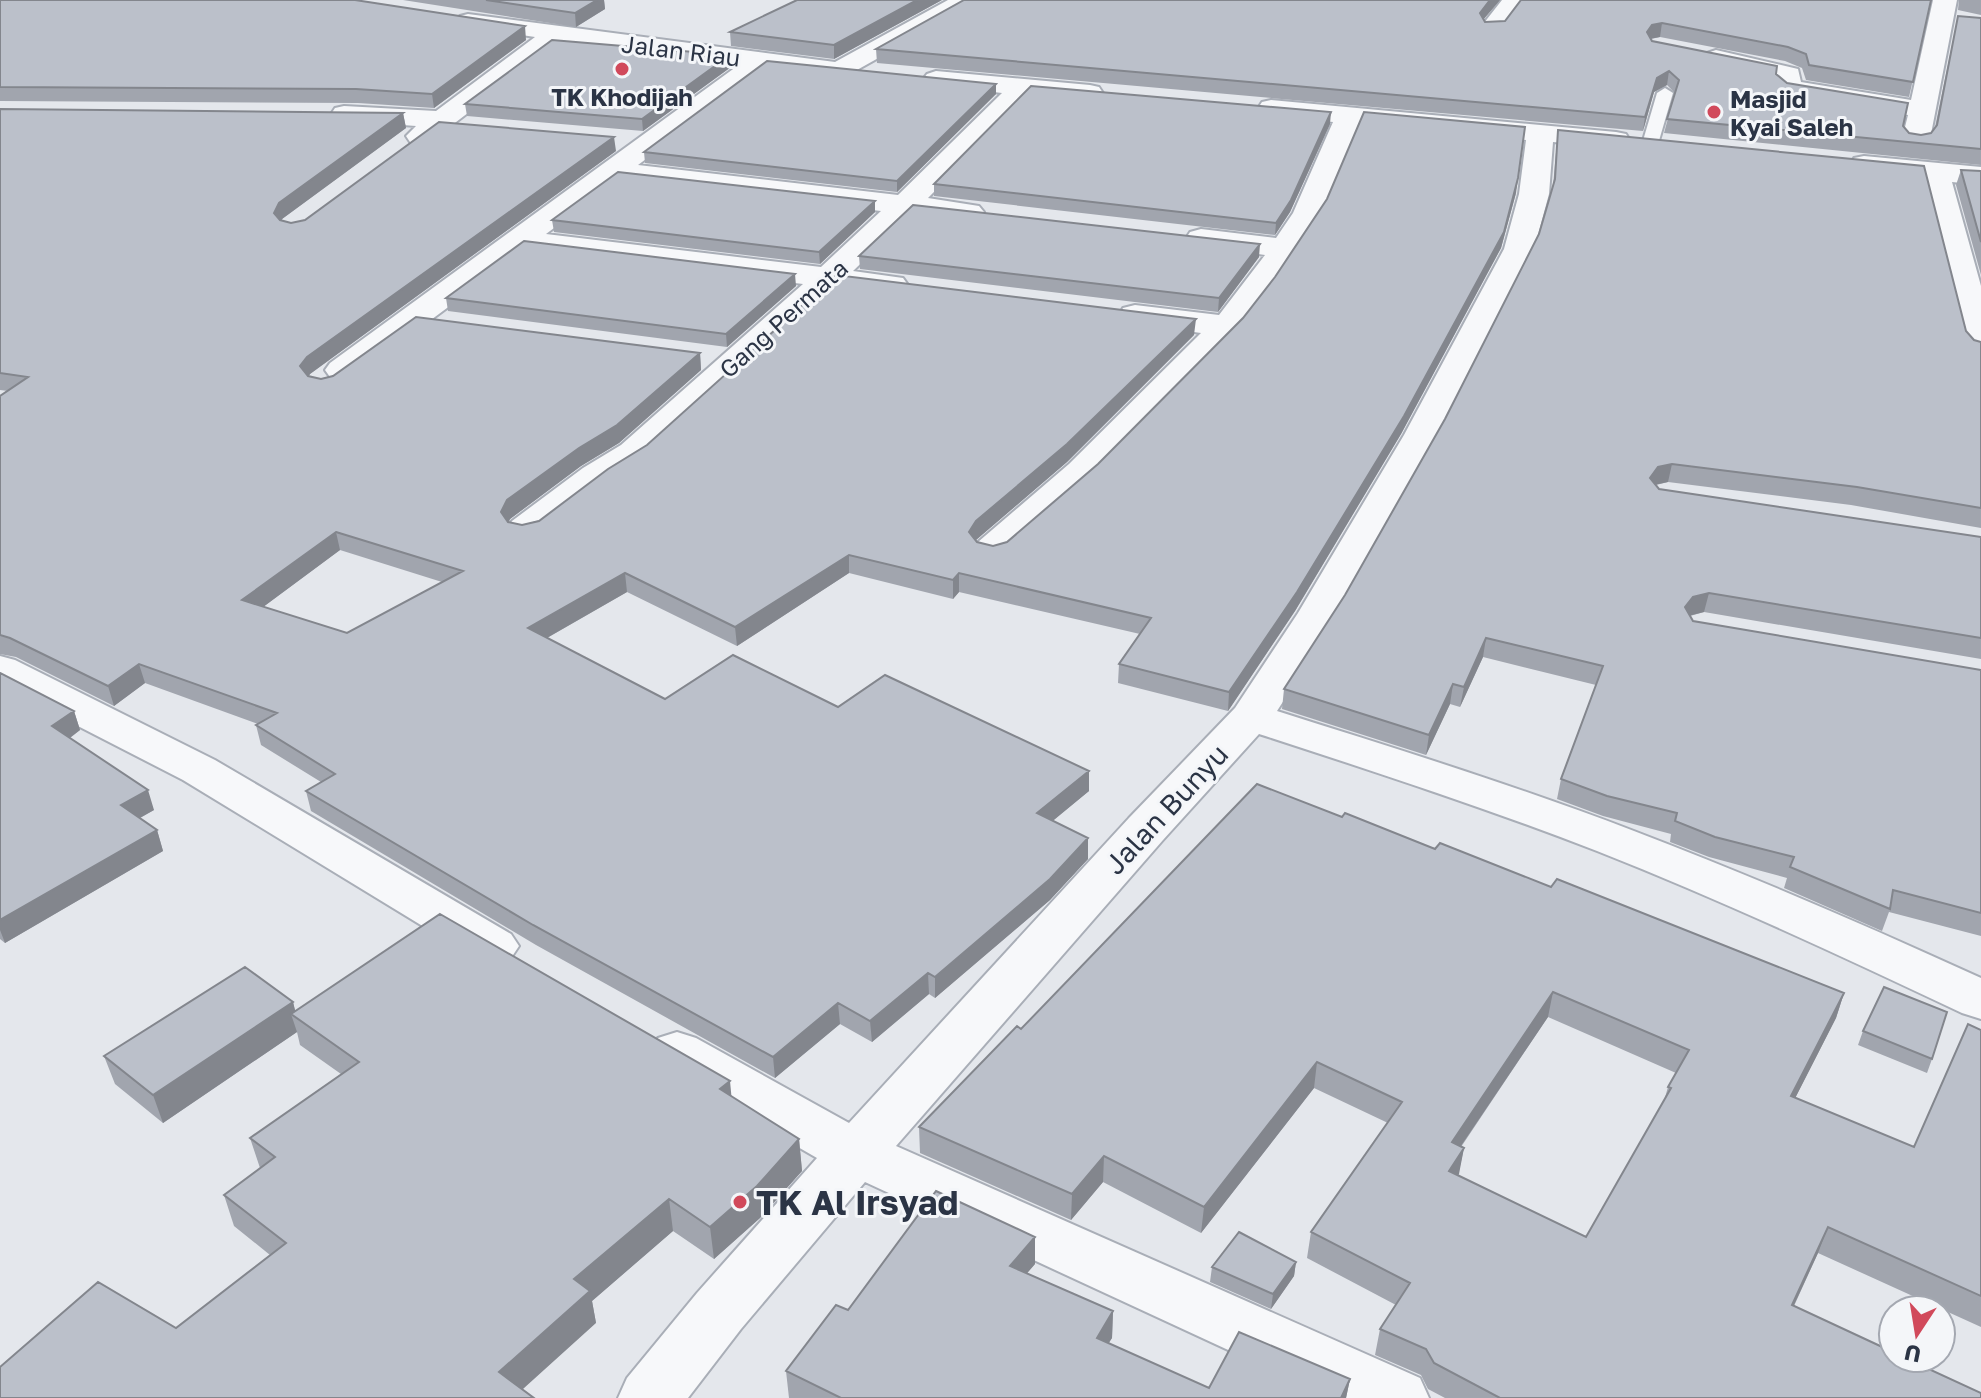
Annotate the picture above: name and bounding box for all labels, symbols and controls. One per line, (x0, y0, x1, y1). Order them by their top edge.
street label: Jalan Riau (620, 28, 742, 72)
marker: TK Khodijah (613, 60, 631, 78)
place label: TK Khodijah (551, 82, 693, 111)
place label: Masjid Kyai Saleh (1730, 84, 1853, 141)
marker: Masjid Kyai Saleh (1705, 103, 1723, 121)
street label: Gang Permata (713, 253, 853, 383)
street label: Jalan Bunyu (1098, 737, 1234, 881)
place label: TK Al Irsyad (756, 1182, 958, 1222)
marker: TK Al Irsyad (731, 1193, 749, 1211)
north arrow (1877, 1294, 1957, 1374)
text: U (1902, 1339, 1923, 1369)

